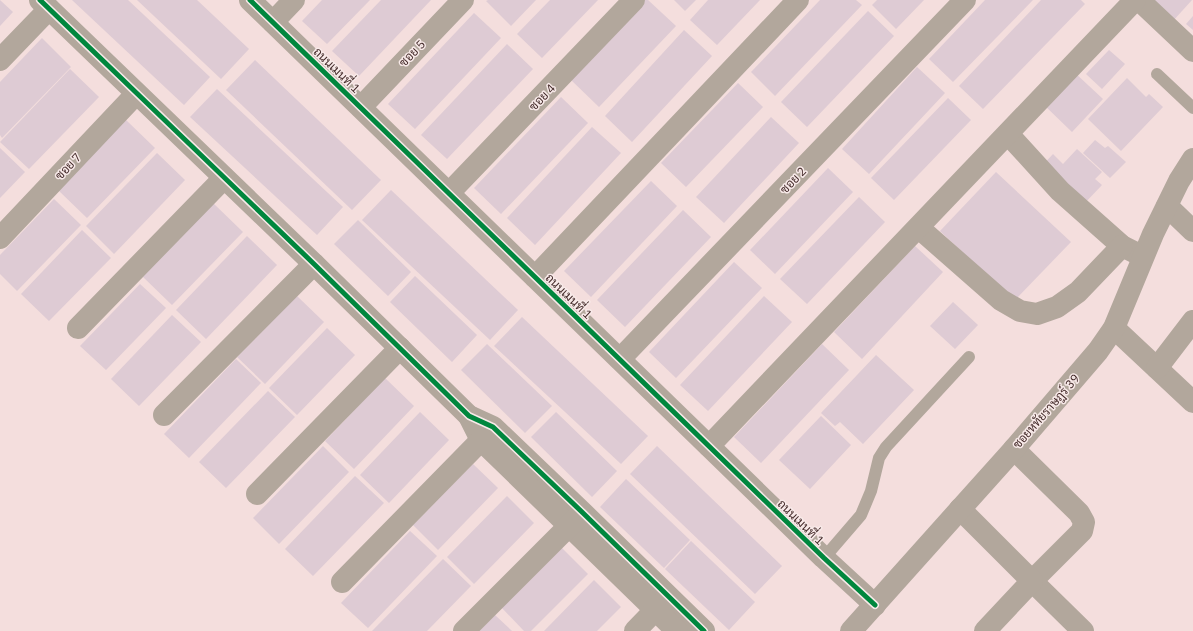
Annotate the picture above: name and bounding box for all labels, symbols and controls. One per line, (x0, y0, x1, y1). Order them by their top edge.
street label: ซอย 5 (396, 37, 428, 69)
street label: ถนนเมนที่ 1 (311, 42, 365, 96)
street label: ซอย 4 (526, 81, 558, 113)
street label: ซอย 7 (52, 149, 84, 183)
street label: ซอย 2 (777, 164, 809, 196)
street label: ถนนเมนที่ 1 (543, 268, 597, 322)
street label: ซอยหทัยราษฎร์ 39 (1010, 371, 1083, 452)
street label: ถนนเมนที่ 1 (775, 494, 829, 548)

